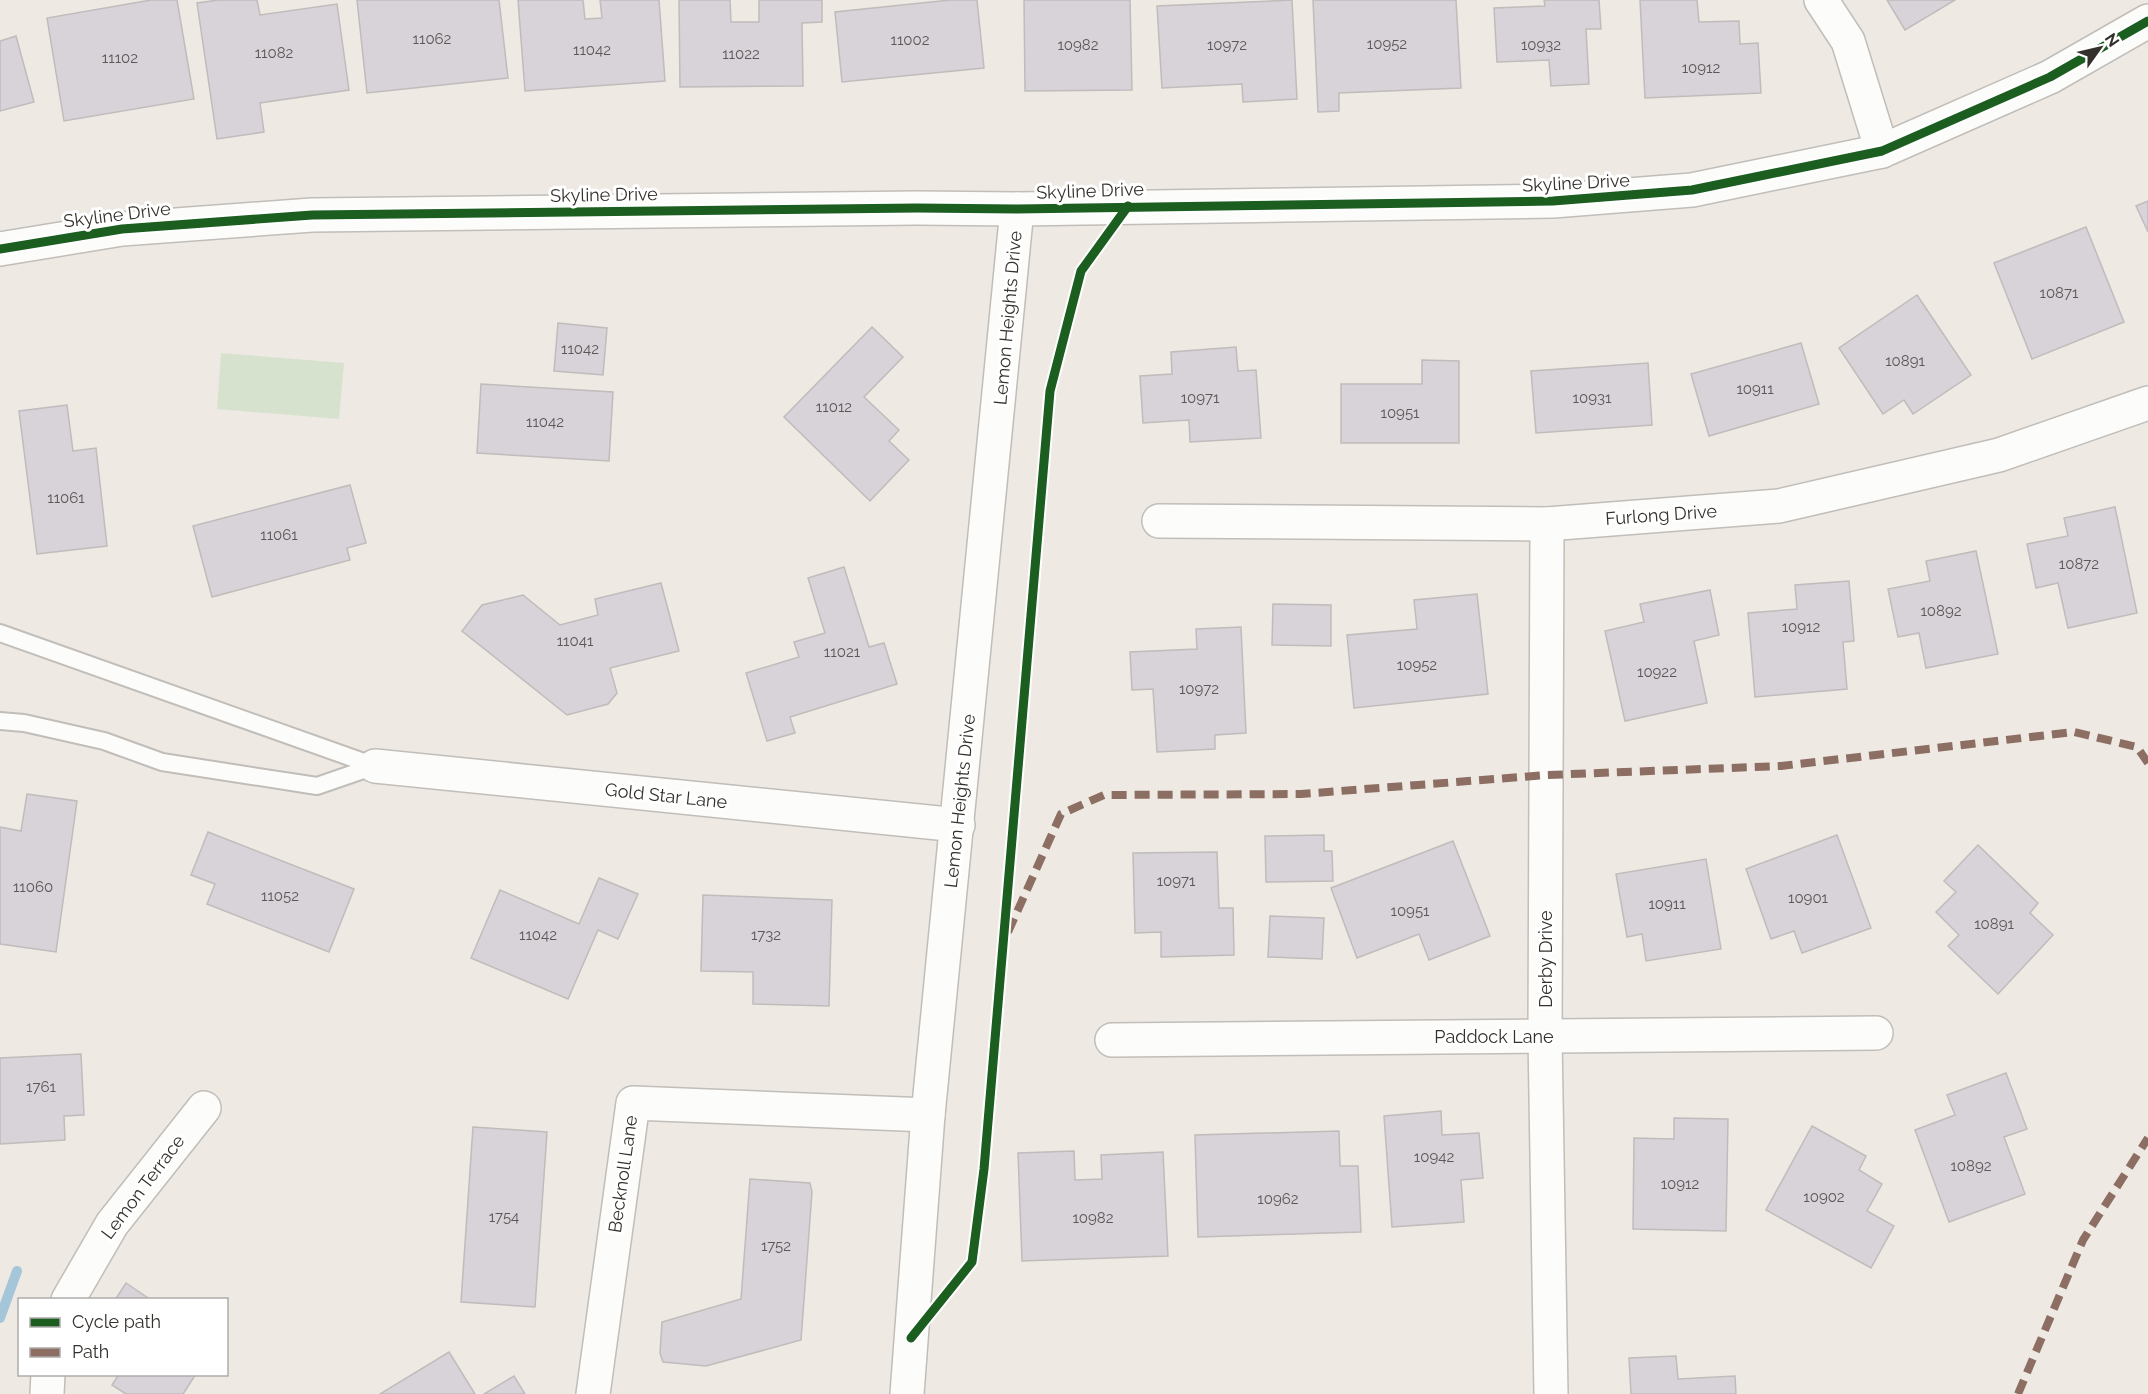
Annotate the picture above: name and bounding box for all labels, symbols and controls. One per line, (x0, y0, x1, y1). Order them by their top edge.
north arrow (2070, 18, 2130, 78)
house number: 11062 (413, 30, 452, 48)
text: N (2101, 30, 2123, 50)
house number: 11002 (890, 31, 930, 49)
house number: 10952 (1367, 35, 1407, 53)
house number: 10982 (1057, 36, 1099, 54)
house number: 10972 (1207, 36, 1247, 54)
house number: 10932 (1521, 36, 1561, 54)
house number: 11042 (573, 41, 611, 59)
house number: 11082 (255, 44, 294, 62)
house number: 11022 (722, 45, 760, 63)
house number: 11102 (102, 49, 138, 67)
house number: 10912 (1682, 59, 1720, 77)
street label: Skyline Drive (1522, 169, 1631, 196)
street label: Skyline Drive (1036, 178, 1145, 203)
street label: Skyline Drive (550, 183, 658, 206)
street label: Skyline Drive (62, 197, 172, 231)
street label: Lemon Heights Drive (989, 230, 1026, 406)
house number: 10871 (2040, 284, 2079, 302)
house number: 11042 (561, 340, 599, 358)
house number: 10891 (1885, 352, 1925, 370)
house number: 10911 (1736, 380, 1774, 398)
house number: 10971 (1181, 389, 1220, 407)
house number: 10931 (1573, 389, 1612, 407)
house number: 11012 (816, 398, 852, 416)
house number: 10951 (1381, 404, 1420, 422)
house number: 11042 (526, 413, 564, 431)
house number: 11061 (47, 489, 85, 507)
street label: Furlong Drive (1604, 500, 1718, 529)
house number: 11061 (260, 526, 298, 544)
house number: 10872 (2059, 555, 2099, 573)
house number: 10892 (1920, 602, 1962, 620)
house number: 10912 (1782, 618, 1820, 636)
house number: 11041 (557, 632, 594, 650)
house number: 11021 (824, 643, 861, 661)
house number: 10952 (1397, 656, 1437, 674)
house number: 10922 (1637, 663, 1677, 681)
house number: 10972 (1179, 680, 1219, 698)
street label: Lemon Heights Drive (940, 713, 979, 889)
street label: Gold Star Lane (604, 779, 729, 812)
house number: 10971 (1157, 872, 1196, 890)
house number: 11060 (13, 878, 53, 896)
house number: 11052 (261, 887, 299, 905)
house number: 10901 (1788, 889, 1829, 907)
house number: 10911 (1648, 895, 1686, 913)
house number: 10951 (1391, 902, 1430, 920)
street label: Derby Drive (1535, 910, 1556, 1008)
house number: 10891 (1974, 915, 2014, 933)
house number: 11042 (519, 926, 557, 944)
house number: 1732 (751, 926, 781, 944)
street label: Paddock Lane (1434, 1026, 1554, 1047)
house number: 1761 (26, 1078, 56, 1096)
street label: Becknoll Lane (604, 1113, 641, 1234)
street label: Lemon Terrace (97, 1130, 189, 1243)
house number: 10942 (1414, 1148, 1454, 1166)
house number: 10892 (1950, 1157, 1992, 1175)
house number: 10912 (1661, 1175, 1699, 1193)
house number: 10902 (1803, 1188, 1845, 1206)
house number: 10962 (1257, 1190, 1299, 1208)
house number: 1754 (489, 1208, 519, 1226)
house number: 10982 (1072, 1209, 1114, 1227)
house number: 1752 (761, 1237, 791, 1255)
legend (18, 1298, 228, 1376)
text: Cycle path (72, 1311, 161, 1332)
text: Path (72, 1341, 109, 1362)

